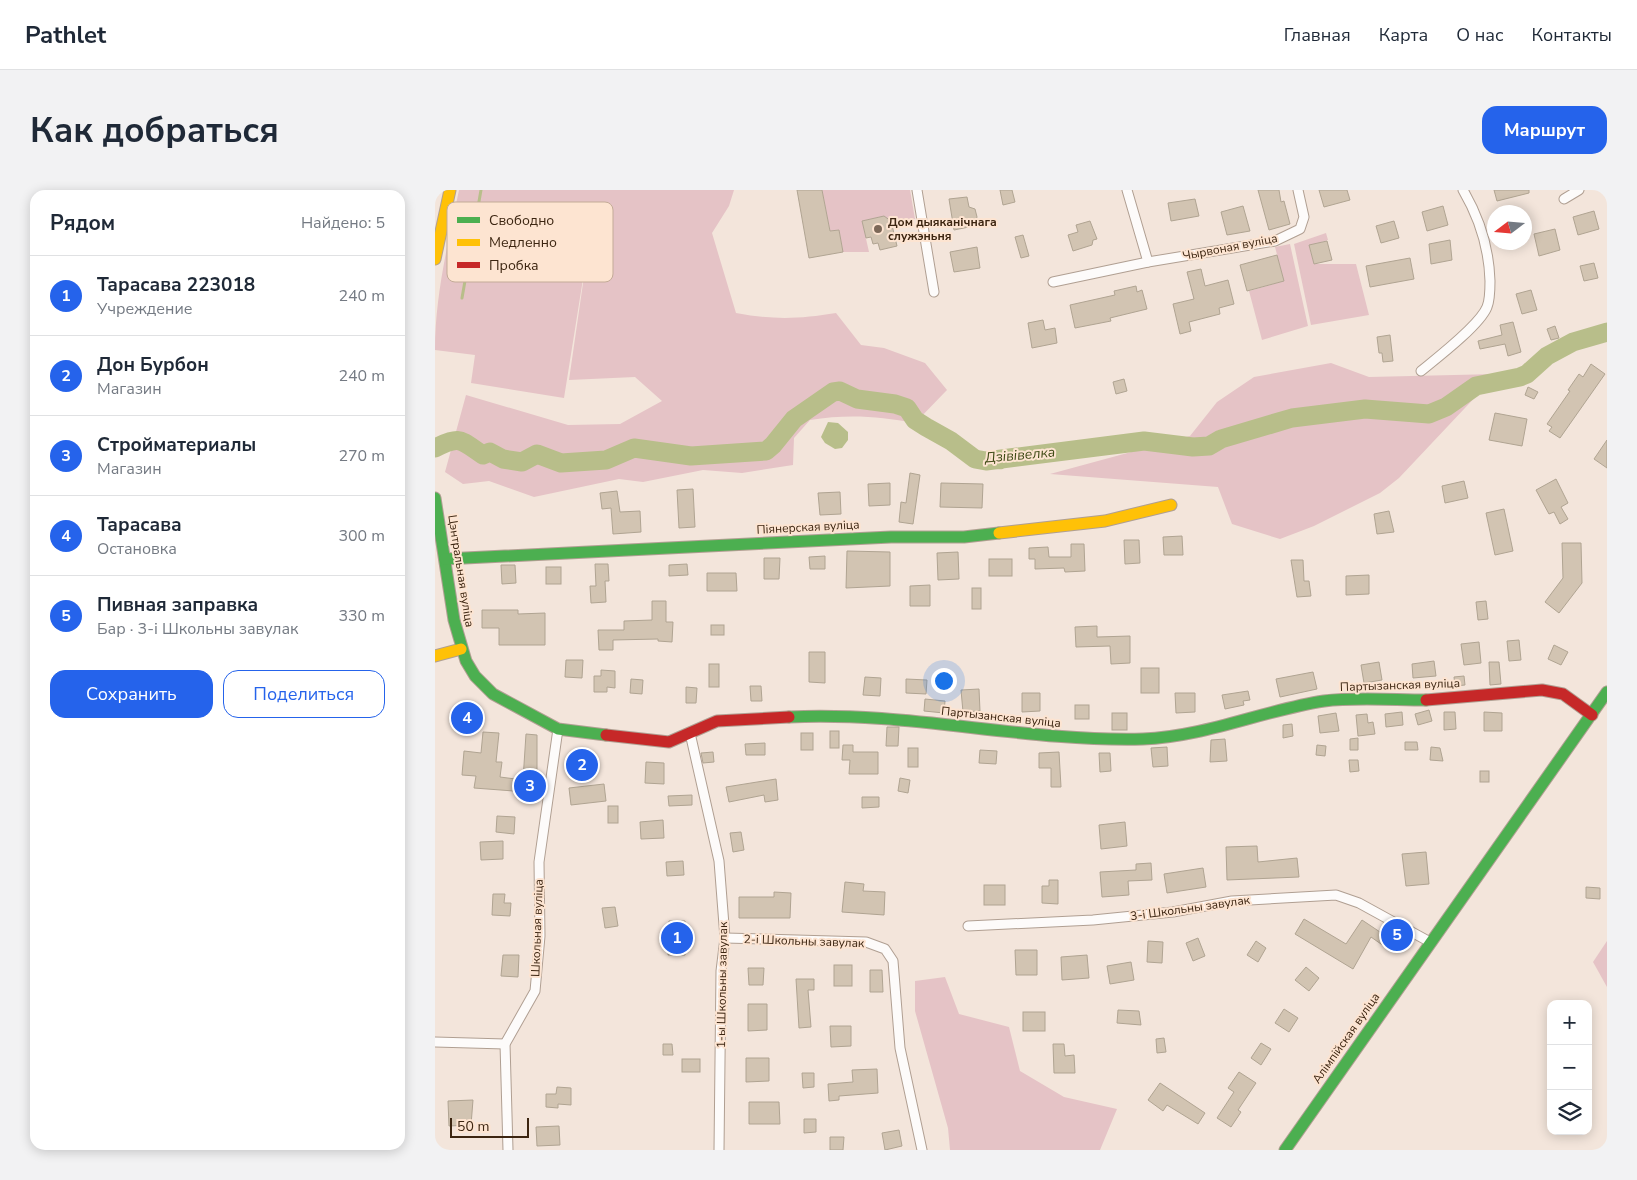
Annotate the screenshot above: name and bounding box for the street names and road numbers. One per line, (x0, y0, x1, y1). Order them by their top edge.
street label: Чырвоная вуліца (1181, 230, 1279, 264)
street label: Цэнтральная вуліца (444, 514, 478, 628)
street label: Піянерская вуліца (756, 516, 860, 538)
street label: Партызанская вуліца (1340, 675, 1460, 695)
street label: Партызанская вуліца (940, 703, 1062, 731)
street label: Школьная вуліца (527, 879, 547, 977)
street label: 3-і Школьны завулак (1129, 892, 1252, 924)
street label: 1-ы Школьны завулак (713, 921, 731, 1048)
street label: 2-і Школьны завулак (743, 931, 865, 951)
street label: Алімпійская вуліца (1309, 989, 1383, 1087)

